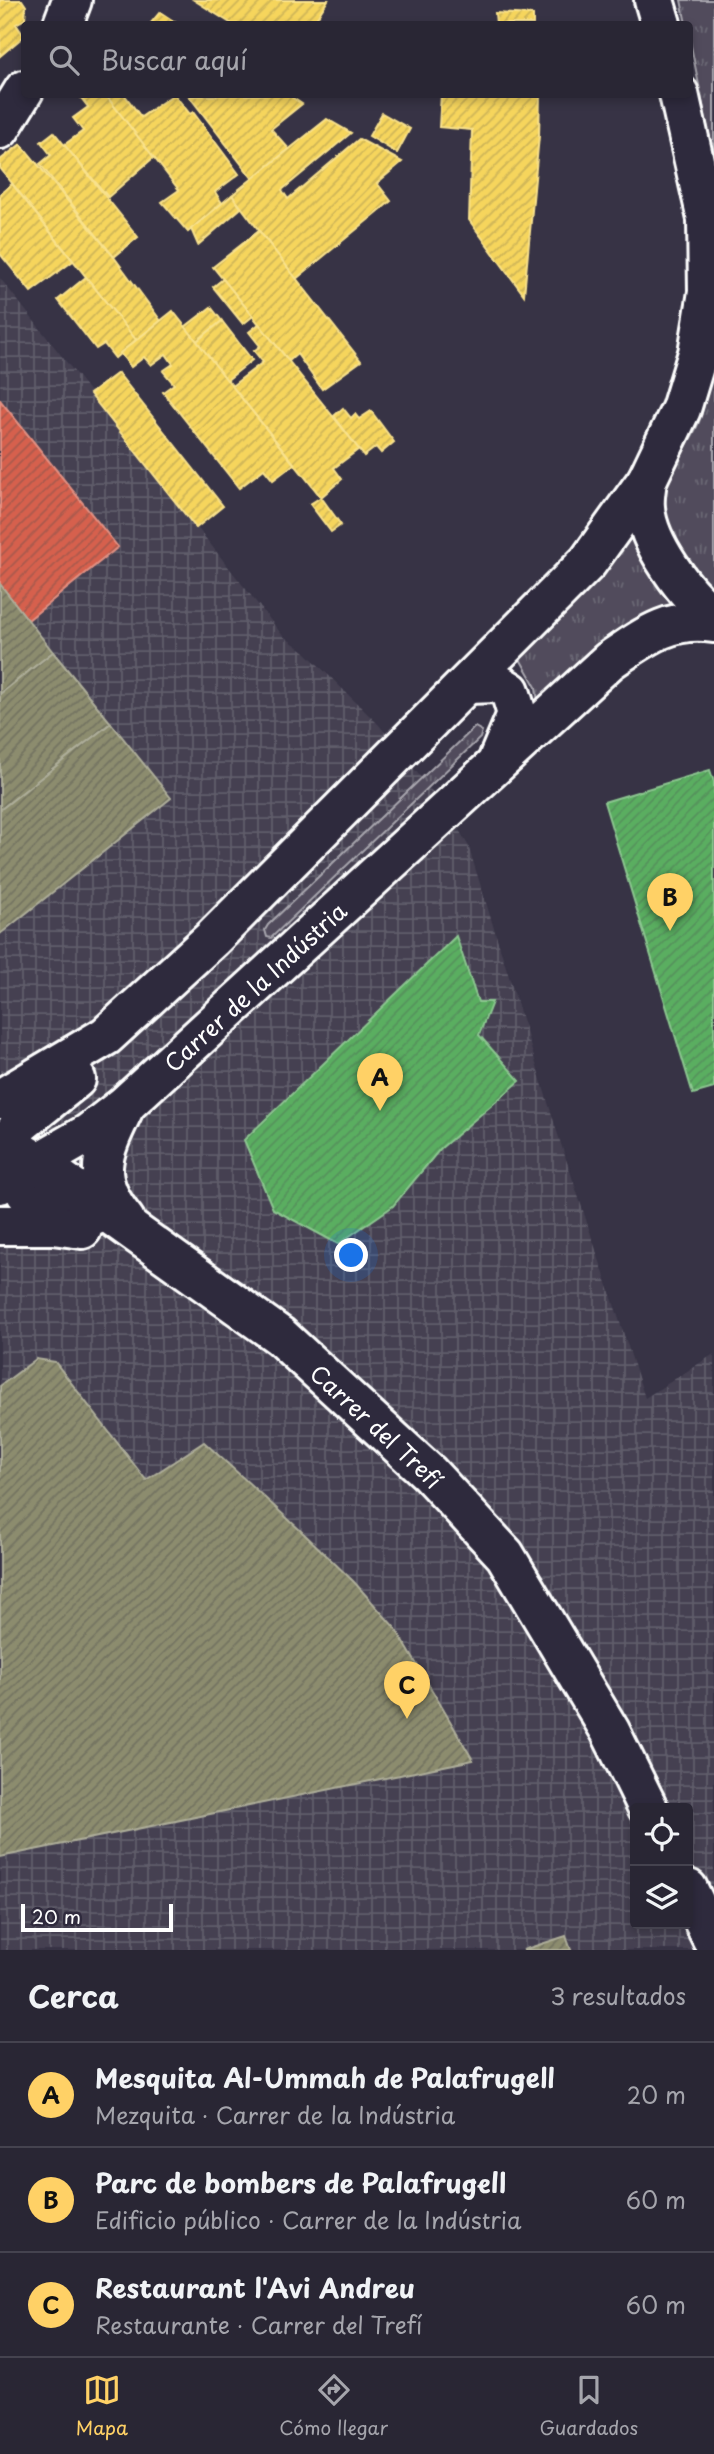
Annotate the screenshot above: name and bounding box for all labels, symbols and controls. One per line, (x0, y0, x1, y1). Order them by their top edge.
search box (21, 21, 693, 98)
text: Buscar aquí (101, 40, 247, 79)
icon: search (45, 41, 83, 79)
pin: B (647, 873, 693, 931)
street label: Carrer de la Indústria (155, 893, 354, 1079)
pin: A (357, 1053, 403, 1111)
your location (334, 1238, 368, 1272)
street label: Carrer del Trefí (303, 1355, 452, 1496)
pin: C (384, 1661, 430, 1719)
map controls (630, 1803, 693, 1929)
button: locate (630, 1803, 693, 1866)
button: layers (630, 1866, 693, 1929)
scale bar (21, 1901, 173, 1933)
text: 20 m (32, 1902, 81, 1930)
text: Cerca (28, 1973, 119, 2018)
text: 3 resultados (550, 1978, 686, 2013)
text: Mesquita Al-Ummah de Palafrugell (95, 2058, 555, 2097)
text: A (42, 2077, 60, 2112)
text: 20 m (627, 2077, 686, 2112)
text: Mezquita · Carrer de la Indústria (95, 2097, 455, 2132)
text: Parc de bombers de Palafrugell (95, 2163, 506, 2202)
text: B (43, 2182, 59, 2217)
text: 60 m (626, 2182, 686, 2217)
text: Edificio público · Carrer de la Indústria (95, 2202, 522, 2237)
text: Restaurant l'Avi Andreu (95, 2268, 415, 2307)
text: C (42, 2287, 60, 2322)
text: 60 m (626, 2287, 686, 2322)
text: Restaurante · Carrer del Trefí (95, 2307, 422, 2342)
tab: Mapa (76, 2371, 128, 2441)
tab: Cómo llegar (279, 2371, 388, 2441)
tab: Guardados (539, 2371, 638, 2441)

